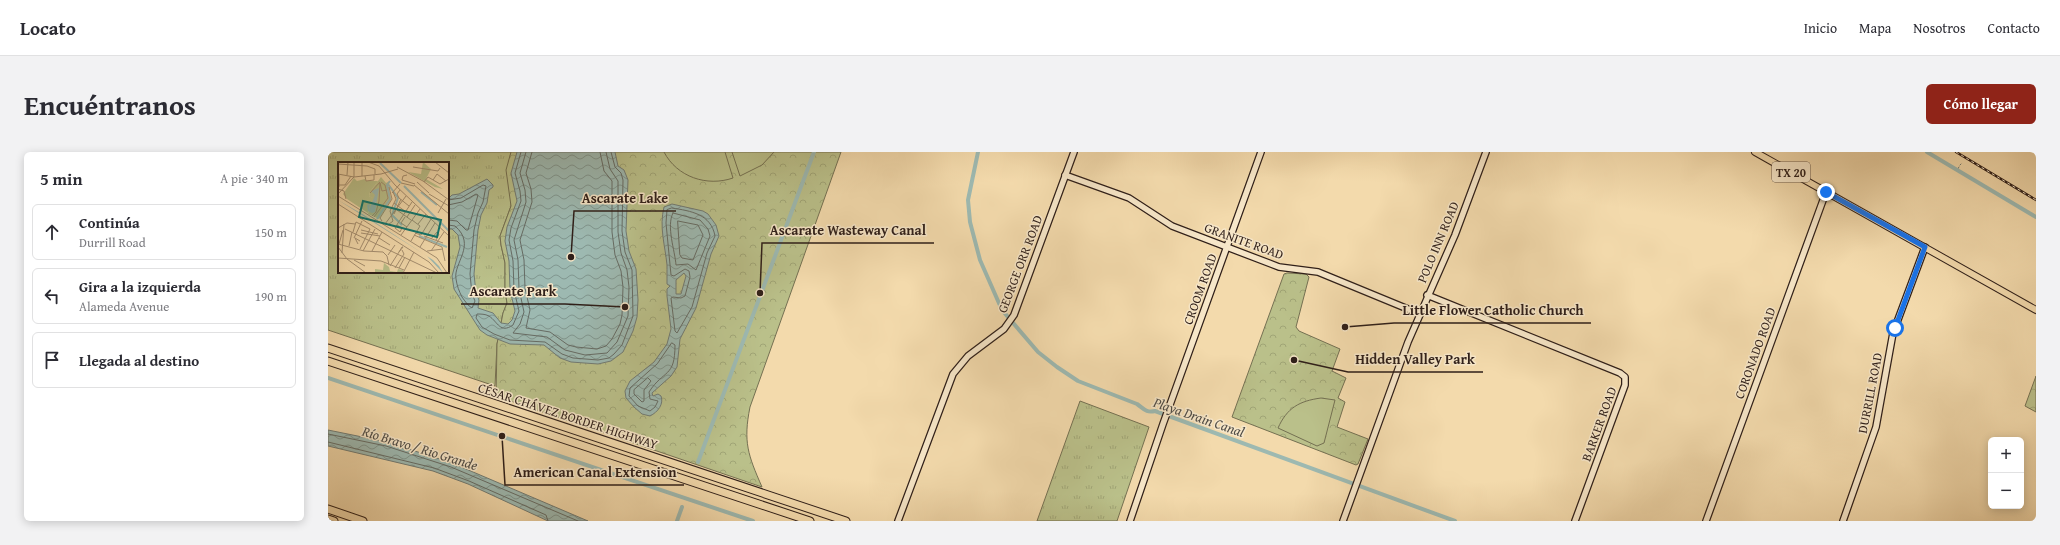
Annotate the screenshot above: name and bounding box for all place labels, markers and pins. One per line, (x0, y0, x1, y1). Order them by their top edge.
callout: Ascarate Lake (574, 185, 676, 211)
callout: Ascarate Wasteway Canal (762, 217, 934, 243)
callout: Ascarate Park (461, 278, 565, 304)
callout: Little Flower Catholic Church (1394, 297, 1591, 323)
callout: Hidden Valley Park (1348, 346, 1483, 372)
callout: American Canal Extension (505, 459, 684, 485)

